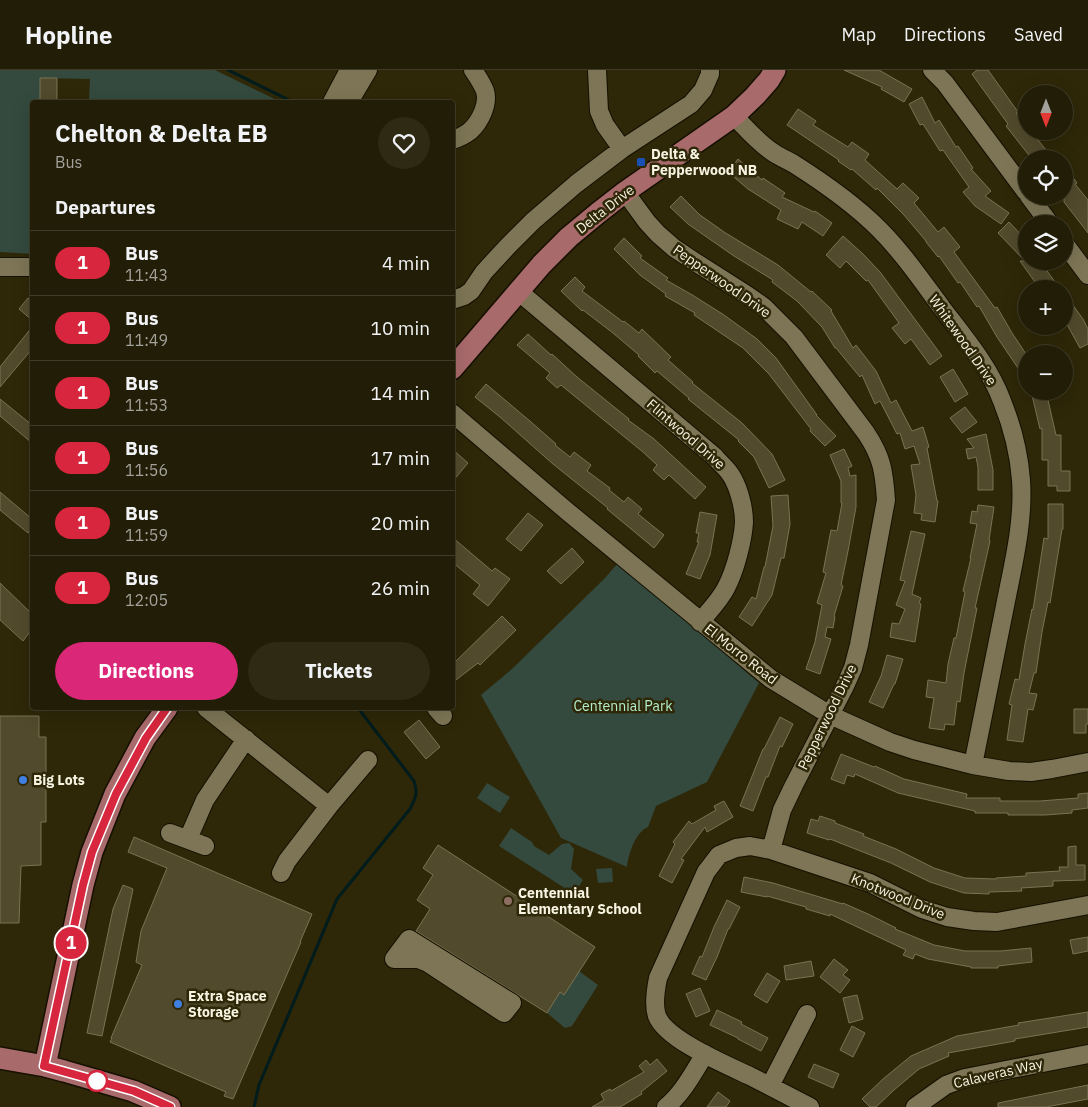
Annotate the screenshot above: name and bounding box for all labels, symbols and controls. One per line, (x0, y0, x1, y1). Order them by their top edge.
text: Hopline (25, 19, 112, 51)
text: Map (841, 23, 876, 46)
text: Directions (904, 23, 986, 46)
text: Saved (1014, 23, 1063, 46)
north arrow (1018, 85, 1072, 140)
map controls (1018, 85, 1073, 400)
text: Chelton & Delta EB (55, 117, 268, 149)
button: heart (378, 117, 430, 169)
place label: Delta & Pepperwood NB (651, 145, 757, 179)
button: locate (1018, 150, 1073, 205)
text: Bus (55, 152, 82, 172)
marker: Delta & Pepperwood NB (635, 156, 647, 168)
street label: Delta Drive (572, 180, 638, 237)
text: Departures (55, 195, 155, 219)
button: layers (1018, 215, 1073, 270)
text: Bus (125, 241, 159, 265)
street label: Pepperwood Drive (670, 241, 775, 322)
text: 1 (77, 251, 88, 274)
text: 4 min (382, 251, 430, 275)
text: 11:43 (125, 265, 168, 285)
button: + (1018, 280, 1073, 335)
street label: Whitewood Drive (925, 291, 1001, 389)
text: Bus (125, 306, 159, 330)
text: 1 (77, 316, 88, 339)
text: 10 min (371, 316, 430, 340)
text: 11:49 (125, 330, 168, 350)
button: − (1018, 345, 1073, 400)
text: Bus (125, 371, 159, 395)
text: 1 (77, 381, 88, 404)
text: 14 min (371, 381, 430, 405)
text: 11:53 (125, 395, 168, 415)
street label: Flintwood Drive (643, 395, 729, 473)
text: Bus (125, 436, 159, 460)
text: 1 (77, 446, 88, 469)
text: 17 min (371, 446, 430, 470)
text: 11:56 (125, 460, 168, 480)
text: Bus (125, 501, 159, 525)
text: 1 (77, 511, 88, 534)
text: 20 min (371, 511, 430, 535)
text: 11:59 (125, 525, 168, 545)
text: Bus (125, 566, 159, 590)
text: 1 (77, 576, 88, 599)
text: 26 min (371, 576, 430, 600)
text: 12:05 (125, 590, 168, 610)
street label: El Morro Road (701, 620, 781, 688)
button: Directions (55, 642, 238, 700)
button: Tickets (248, 642, 430, 700)
street label: Pepperwood Drive (794, 661, 860, 773)
park label: Centennial Park (573, 697, 673, 715)
place label: Big Lots (33, 771, 85, 789)
marker: Big Lots (17, 774, 29, 786)
street label: Knotwood Drive (848, 869, 948, 923)
place label: Centennial Elementary School (518, 884, 642, 918)
marker: Centennial Elementary School (502, 895, 514, 907)
line badge: 1 (55, 927, 87, 959)
text: 1 (66, 931, 76, 954)
place label: Extra Space Storage (188, 987, 267, 1021)
marker: Extra Space Storage (172, 998, 184, 1010)
street label: Calaveras Way (952, 1054, 1044, 1092)
unlabelled marker (86, 1070, 108, 1092)

